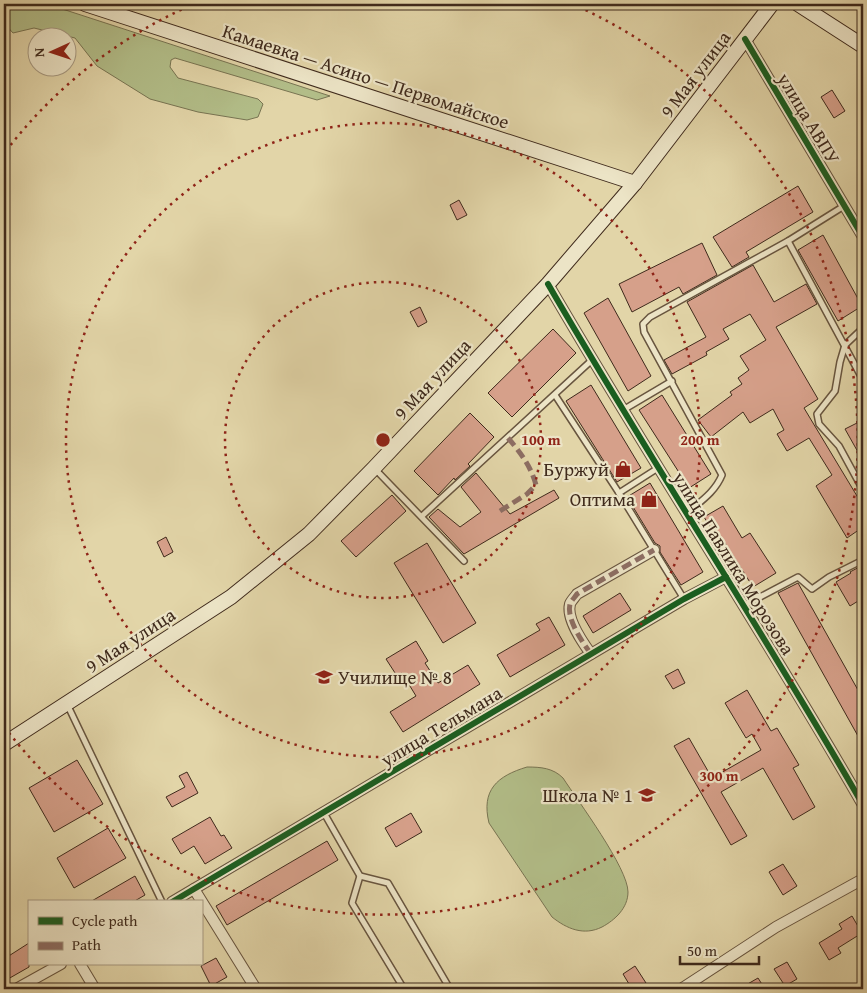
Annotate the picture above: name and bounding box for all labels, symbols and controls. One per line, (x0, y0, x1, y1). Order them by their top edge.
street label: Камаевка — Асино — Первомайское (219, 16, 513, 136)
street label: 9 Мая улица (653, 25, 737, 123)
north arrow (28, 28, 78, 78)
text: N (29, 47, 49, 58)
street label: улица АВПУ (770, 66, 847, 169)
street label: 9 Мая улица (387, 332, 477, 426)
text: 100 m (521, 429, 561, 450)
text: 200 m (680, 429, 720, 450)
centre of rings (374, 431, 392, 449)
place label: Буржуй (543, 455, 609, 483)
shop icon: Буржуй (613, 459, 633, 479)
street label: улица Павлика Морозова (665, 465, 802, 660)
place label: Оптима (570, 485, 635, 513)
shop icon: Оптима (639, 489, 659, 509)
street label: 9 Мая улица (79, 600, 181, 680)
place label: Училище № 8 (338, 663, 452, 691)
school or university icon: Училище № 8 (314, 667, 334, 687)
street label: улица Тельмана (374, 679, 507, 774)
text: 300 m (699, 765, 739, 786)
place label: Школа № 1 (543, 781, 633, 809)
school or university icon: Школа № 1 (637, 785, 657, 805)
legend (28, 900, 202, 966)
text: Cycle path (72, 910, 138, 931)
scale bar (680, 933, 758, 965)
text: Path (72, 934, 101, 955)
text: 50 m (687, 940, 718, 961)

